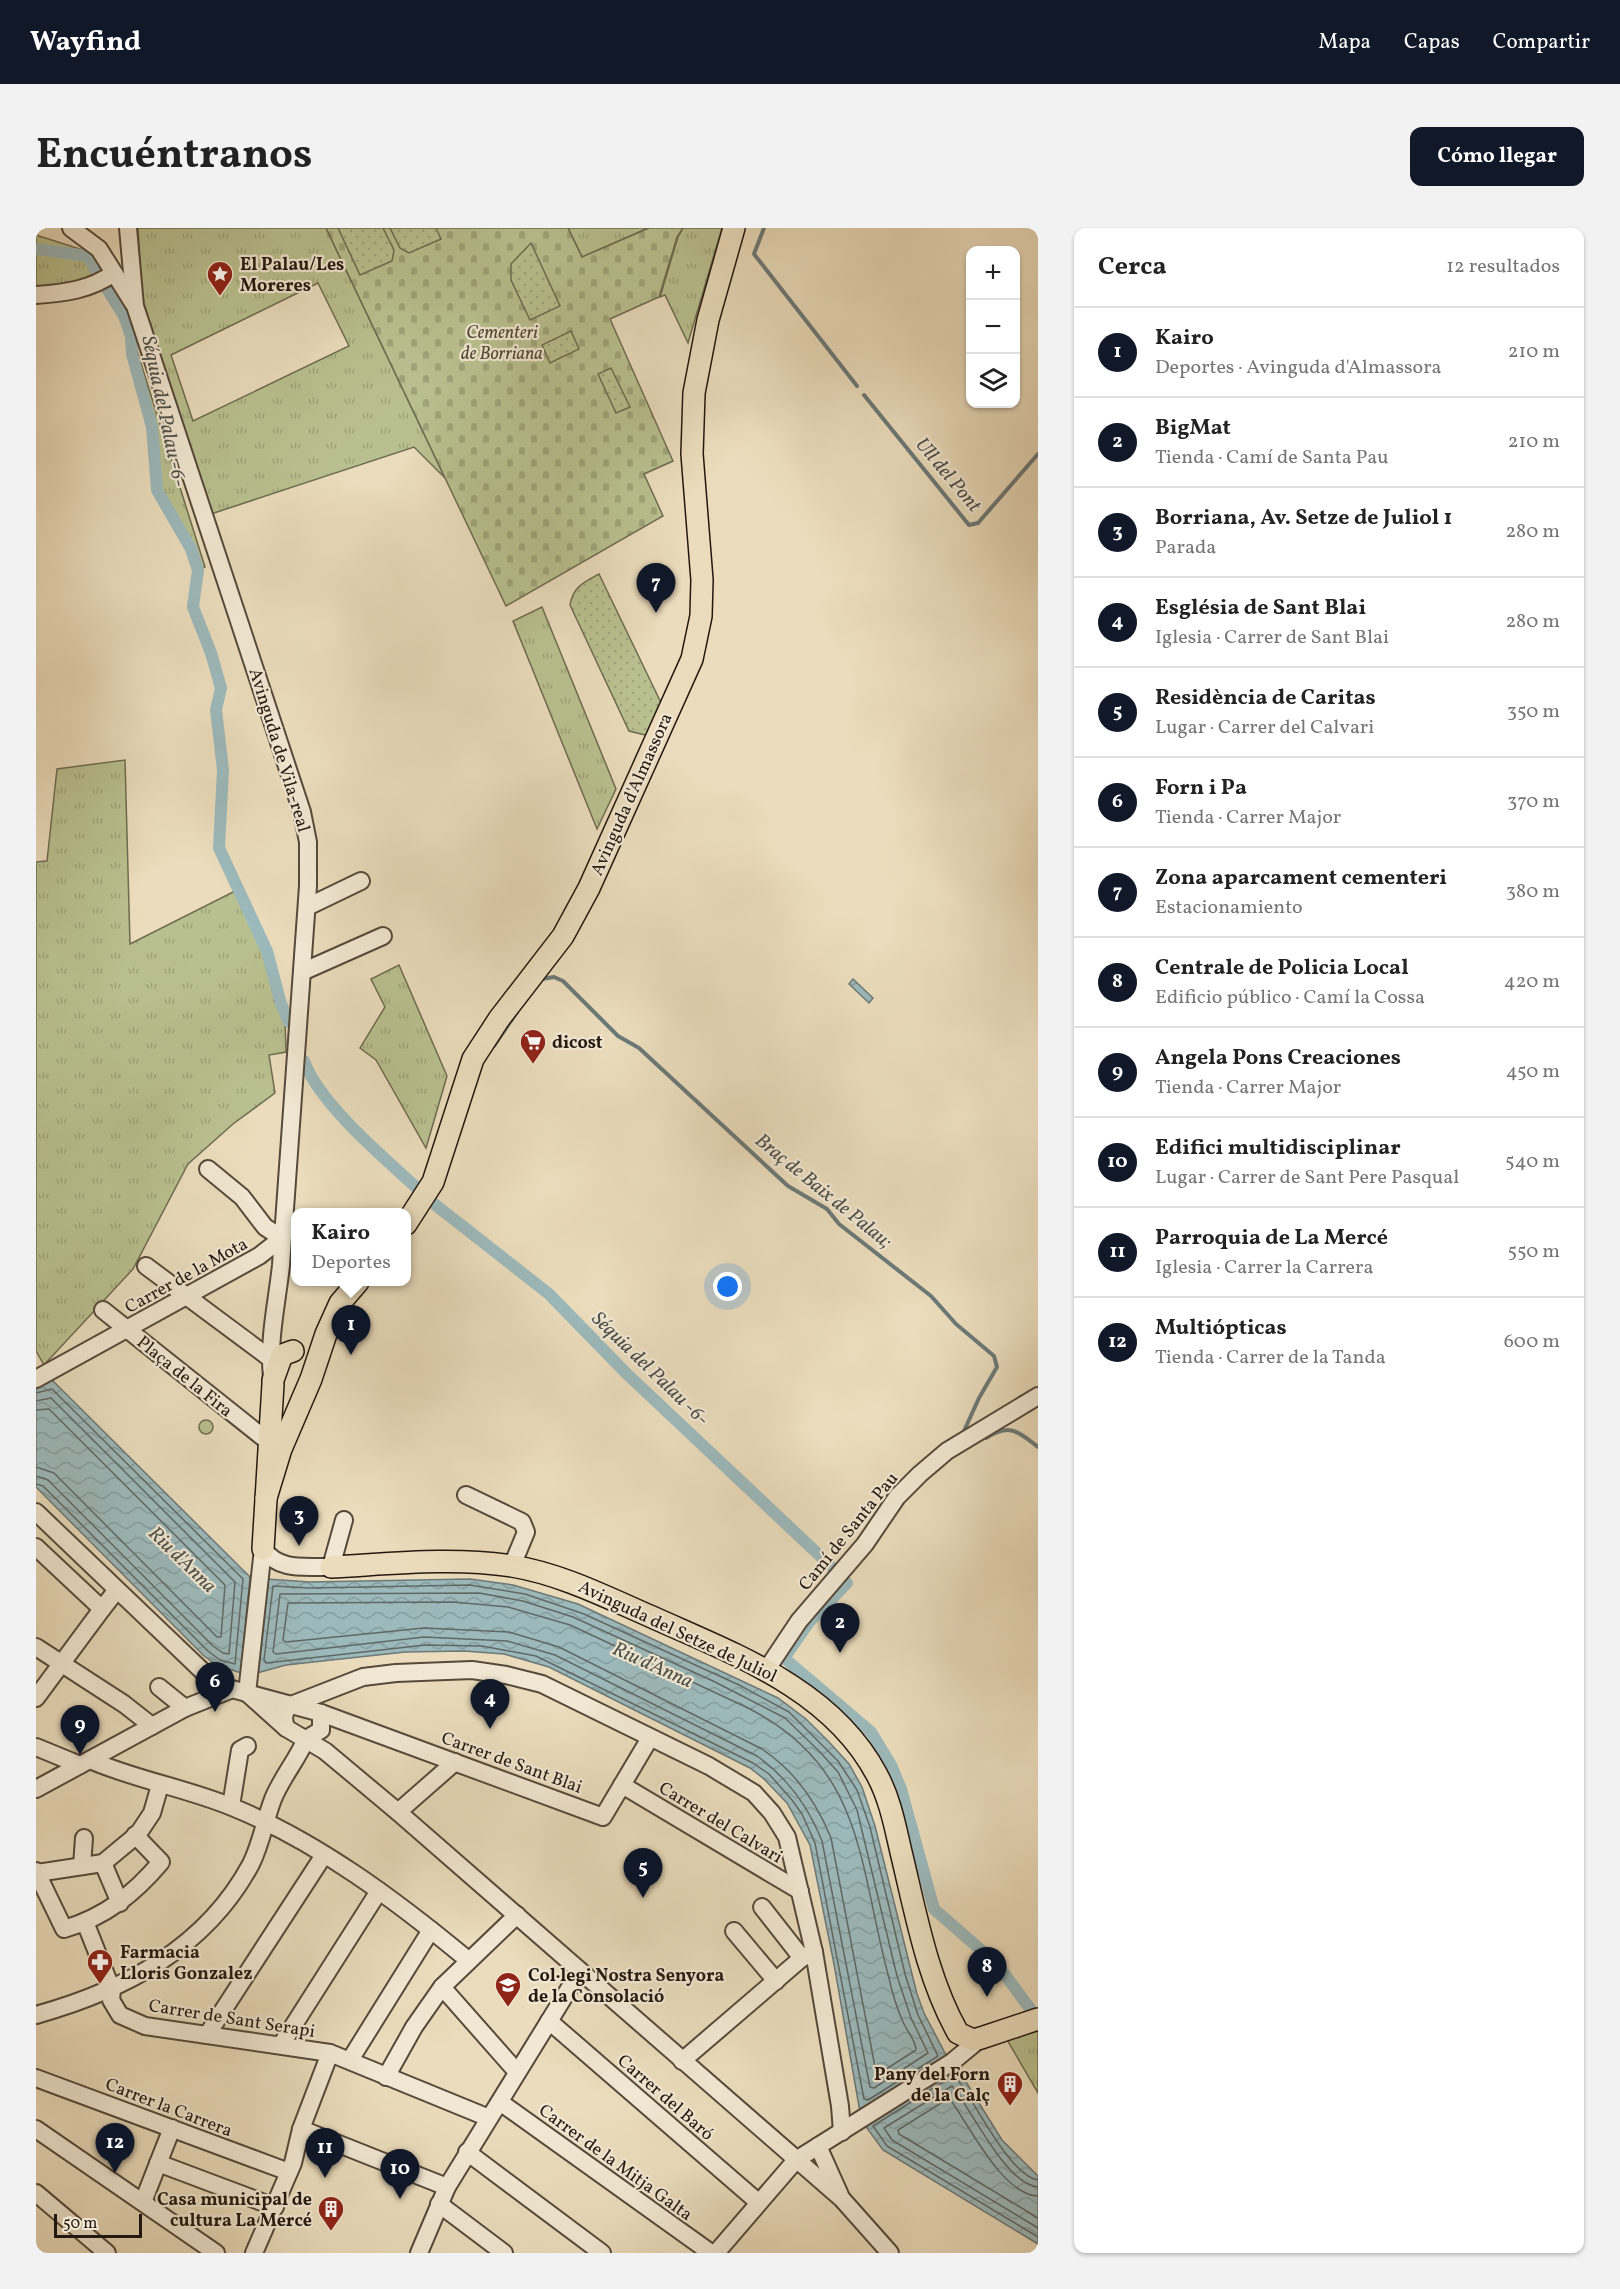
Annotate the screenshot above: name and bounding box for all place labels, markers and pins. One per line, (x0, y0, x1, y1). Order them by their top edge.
place label: El Palau/Les Moreres (240, 253, 344, 299)
place icon: El Palau/Les Moreres (205, 259, 235, 297)
pin: 7 (636, 564, 676, 613)
supermarket icon: dicost (518, 1027, 548, 1065)
place label: dicost (552, 1031, 603, 1056)
pin: 1 (332, 1306, 370, 1355)
pin: 3 (280, 1496, 318, 1546)
pin: 2 (820, 1604, 860, 1653)
pin: 6 (196, 1662, 234, 1712)
pin: 4 (470, 1680, 510, 1729)
pin: 9 (60, 1706, 99, 1755)
pin: 5 (624, 1848, 662, 1898)
place label: Farmacia Lloris Gonzalez (120, 1941, 252, 1987)
pharmacy icon: Farmacia Lloris Gonzalez (85, 1947, 115, 1985)
pin: 8 (968, 1948, 1006, 1997)
place label: Col·legi Nostra Senyora de la Consolació (528, 1964, 724, 2010)
school or university icon: Col·legi Nostra Senyora de la Consolació (493, 1970, 523, 2008)
place label: Pany del Forn de la Calç (874, 2063, 990, 2109)
building icon: Pany del Forn de la Calç (995, 2069, 1025, 2107)
pin: 12 (96, 2124, 134, 2173)
pin: 11 (306, 2128, 344, 2178)
pin: 10 (380, 2150, 420, 2199)
place label: Casa municipal de cultura La Mercé (157, 2188, 312, 2234)
building icon: Casa municipal de cultura La Mercé (316, 2194, 346, 2232)

